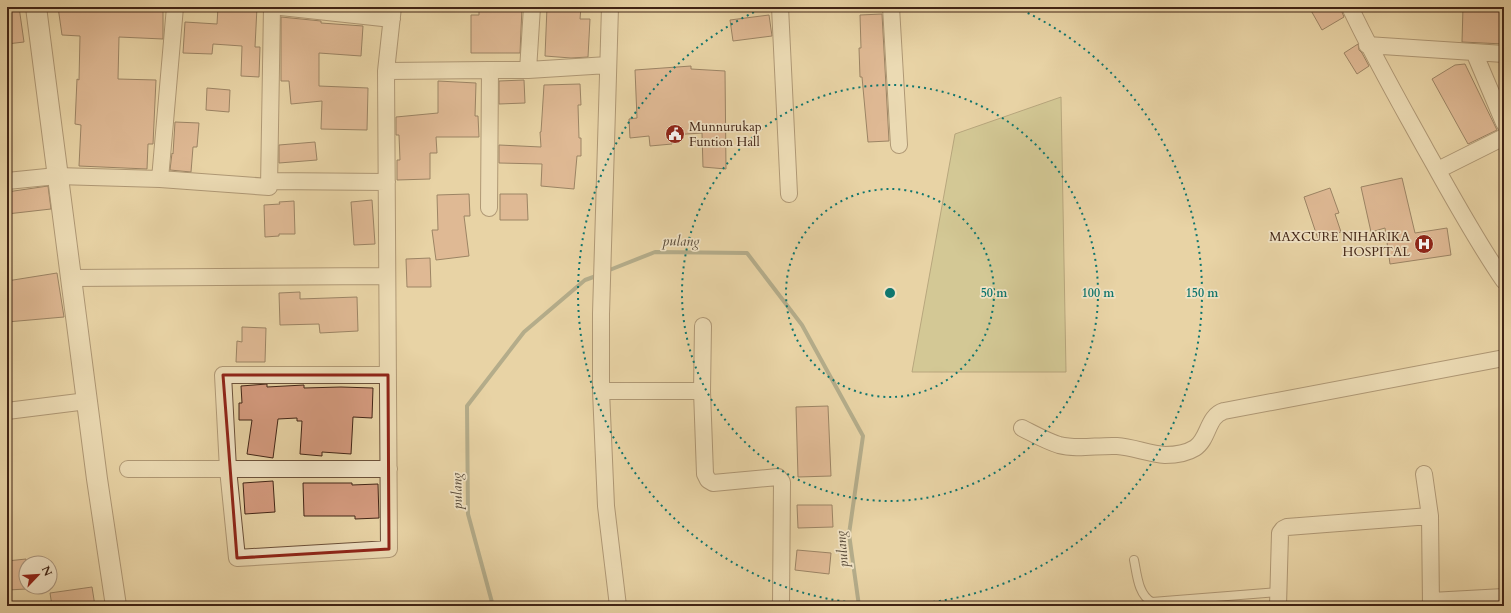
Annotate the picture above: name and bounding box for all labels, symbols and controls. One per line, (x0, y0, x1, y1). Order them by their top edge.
place label: Munnurukap Funtion Hall (689, 118, 762, 151)
public building icon: Munnurukap Funtion Hall (664, 123, 686, 145)
place label: MAXCURE NIHARIKA HOSPITAL (1269, 228, 1411, 261)
water label: pulang (661, 231, 700, 251)
hospital icon: MAXCURE NIHARIKA HOSPITAL (1413, 233, 1435, 255)
text: 50 m (981, 285, 1008, 301)
text: 100 m (1082, 285, 1115, 301)
text: 150 m (1186, 285, 1219, 301)
centre of rings (883, 286, 897, 300)
water label: pulang (447, 472, 467, 511)
water label: pulang (831, 529, 853, 569)
north arrow (18, 555, 58, 595)
text: N (38, 563, 56, 579)

